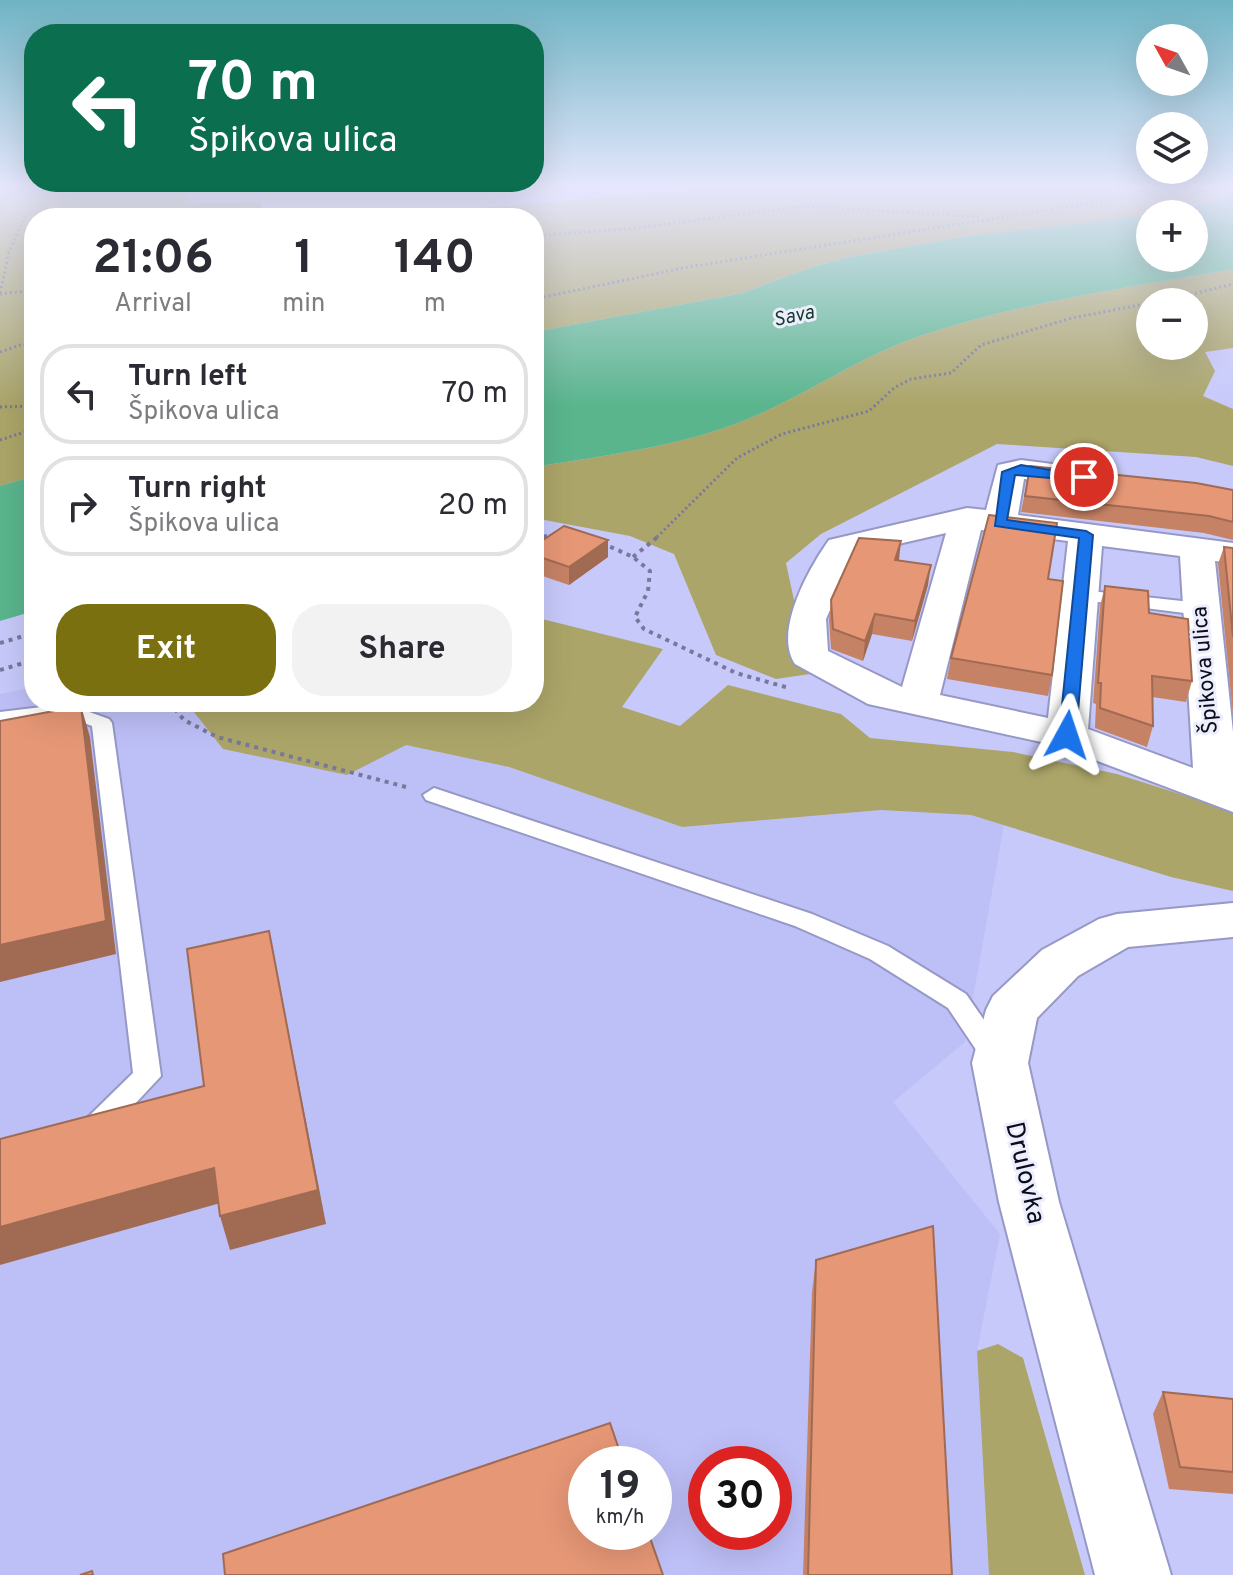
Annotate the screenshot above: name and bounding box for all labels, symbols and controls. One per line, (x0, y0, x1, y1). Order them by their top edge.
north arrow (1136, 24, 1208, 96)
map controls (1136, 24, 1208, 360)
text: 70 m (188, 50, 318, 120)
icon: left (56, 56, 160, 160)
button: layers (1136, 112, 1208, 184)
text: Špikova ulica (188, 119, 398, 165)
button: + (1136, 200, 1208, 272)
text: 21:06 (92, 230, 214, 290)
text: 1 (294, 230, 313, 290)
text: 140 (394, 230, 476, 290)
text: Arrival (114, 288, 192, 321)
text: min (282, 288, 325, 321)
text: m (424, 288, 446, 321)
button: − (1136, 288, 1208, 360)
water label: Sava (771, 300, 818, 334)
text: Turn left (128, 359, 248, 396)
icon: left (60, 372, 104, 416)
text: 70 m (442, 376, 508, 413)
text: Špikova ulica (128, 396, 279, 429)
pin (1050, 443, 1118, 511)
icon: arrive (1062, 455, 1106, 499)
text: Turn right (128, 471, 266, 508)
icon: right (60, 484, 104, 528)
text: 20 m (438, 488, 508, 525)
text: Špikova ulica (128, 508, 279, 541)
button: Exit (56, 604, 276, 696)
button: Share (292, 604, 512, 696)
street label: Špikova ulica (1184, 605, 1225, 735)
position arrow (1025, 693, 1109, 777)
street label: Drulovka (996, 1119, 1052, 1227)
speed limit sign: 30 (688, 1446, 792, 1550)
text: 19 (600, 1463, 640, 1513)
text: km/h (596, 1505, 644, 1531)

